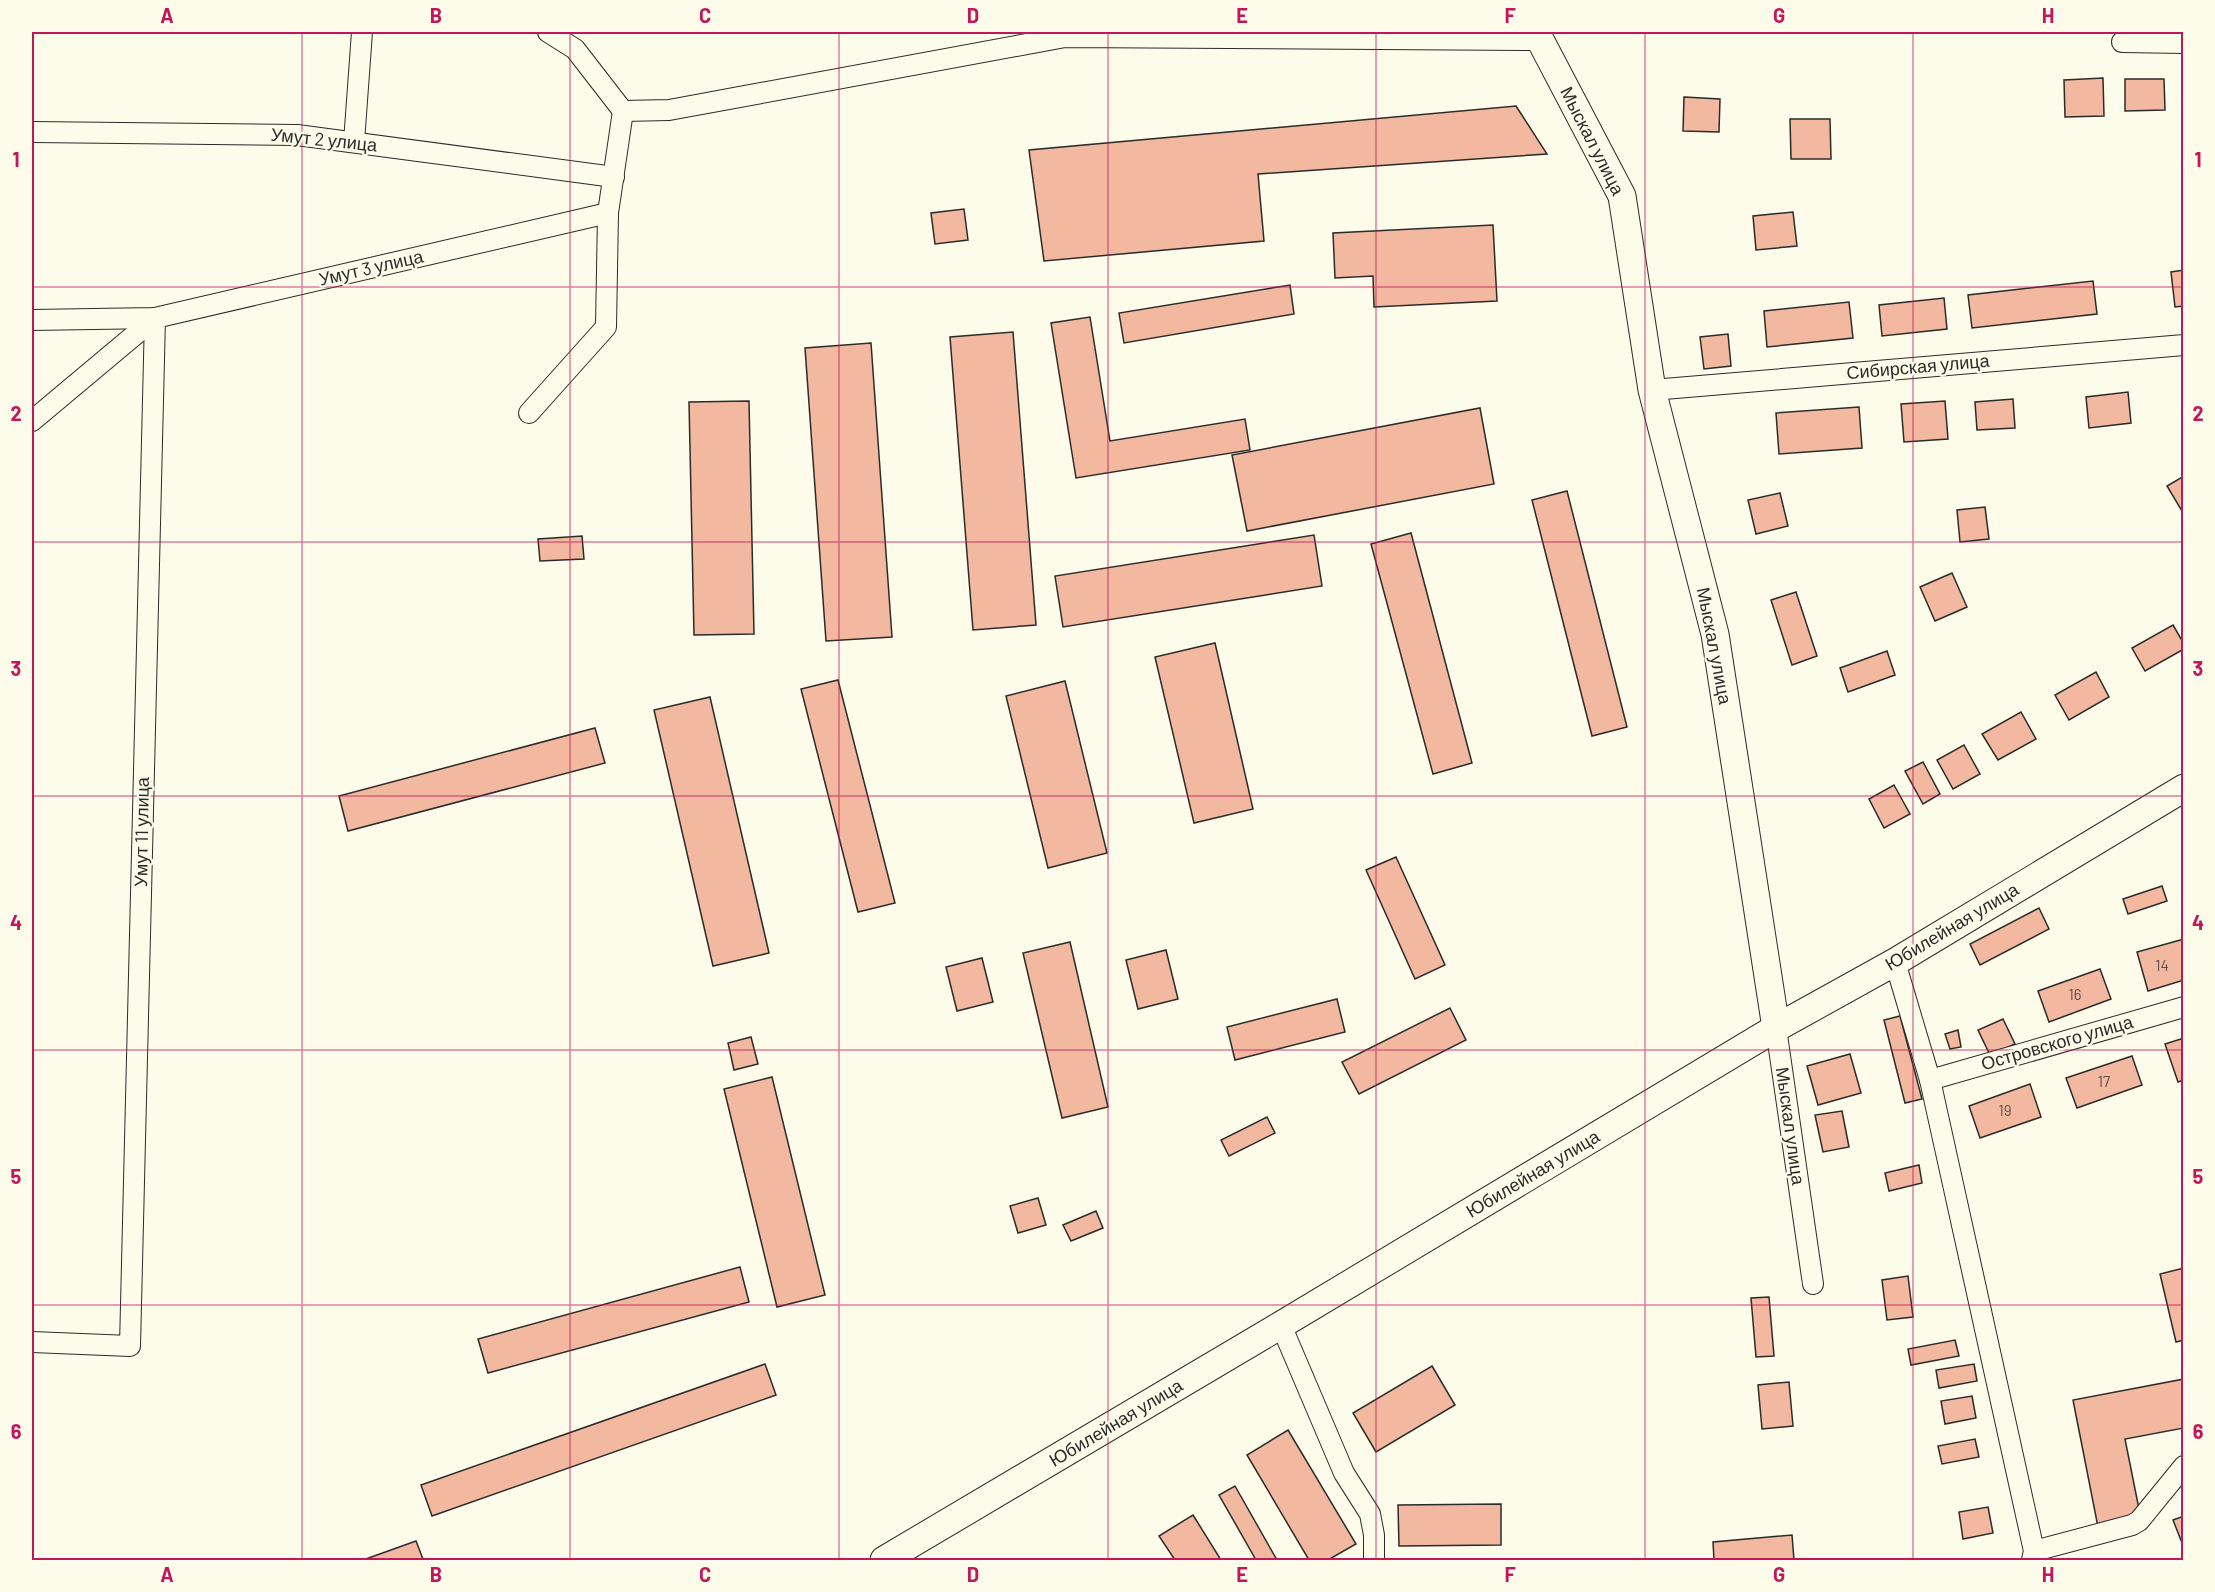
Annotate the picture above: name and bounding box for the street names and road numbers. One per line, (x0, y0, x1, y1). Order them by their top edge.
street label: Мыскал улица (1556, 83, 1630, 199)
street label: Умут 2 улица (270, 122, 379, 156)
street label: Умут 3 улица (316, 244, 426, 290)
street label: Сибирская улица (1845, 349, 1991, 383)
street label: Мыскал улица (1693, 585, 1737, 707)
street label: Умут 11 улица (129, 776, 153, 887)
street label: Юбилейная улица (1881, 877, 2023, 975)
street label: Островского улица (1978, 1010, 2136, 1074)
street label: Мыскал улица (1772, 1066, 1810, 1187)
street label: Юбилейная улица (1462, 1124, 1604, 1222)
street label: Юбилейная улица (1045, 1373, 1187, 1471)

